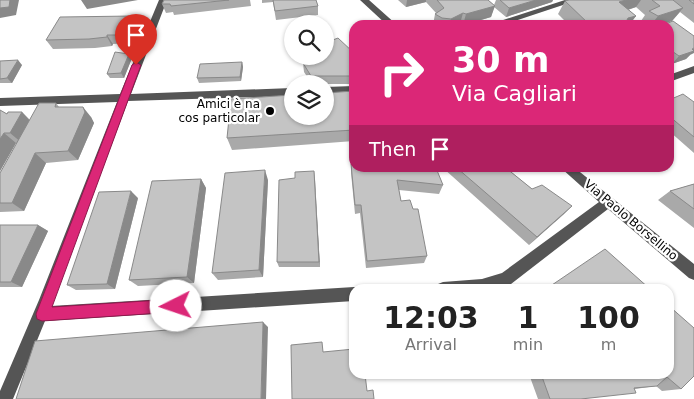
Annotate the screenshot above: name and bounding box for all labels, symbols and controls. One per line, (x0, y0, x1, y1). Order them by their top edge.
pin (115, 14, 157, 65)
map controls (284, 15, 334, 125)
button: search (284, 15, 334, 65)
icon: arrive (122, 21, 150, 49)
icon: right (369, 40, 434, 105)
text: 30 m (452, 40, 549, 80)
button: layers (284, 75, 334, 125)
text: Via Cagliari (452, 81, 577, 106)
place label: Amici è na cos particolar (178, 97, 260, 125)
marker: Amici è na cos particolar (264, 105, 276, 117)
icon: arrive (426, 135, 454, 163)
text: Then (369, 138, 416, 160)
street label: Via Paolo Borsellino (582, 177, 680, 263)
position arrow (149, 279, 201, 331)
text: 12:03 (383, 300, 479, 335)
text: 1 (517, 300, 538, 335)
text: 100 (577, 300, 640, 335)
text: Arrival (405, 335, 457, 354)
text: min (513, 335, 543, 354)
text: m (601, 335, 616, 354)

